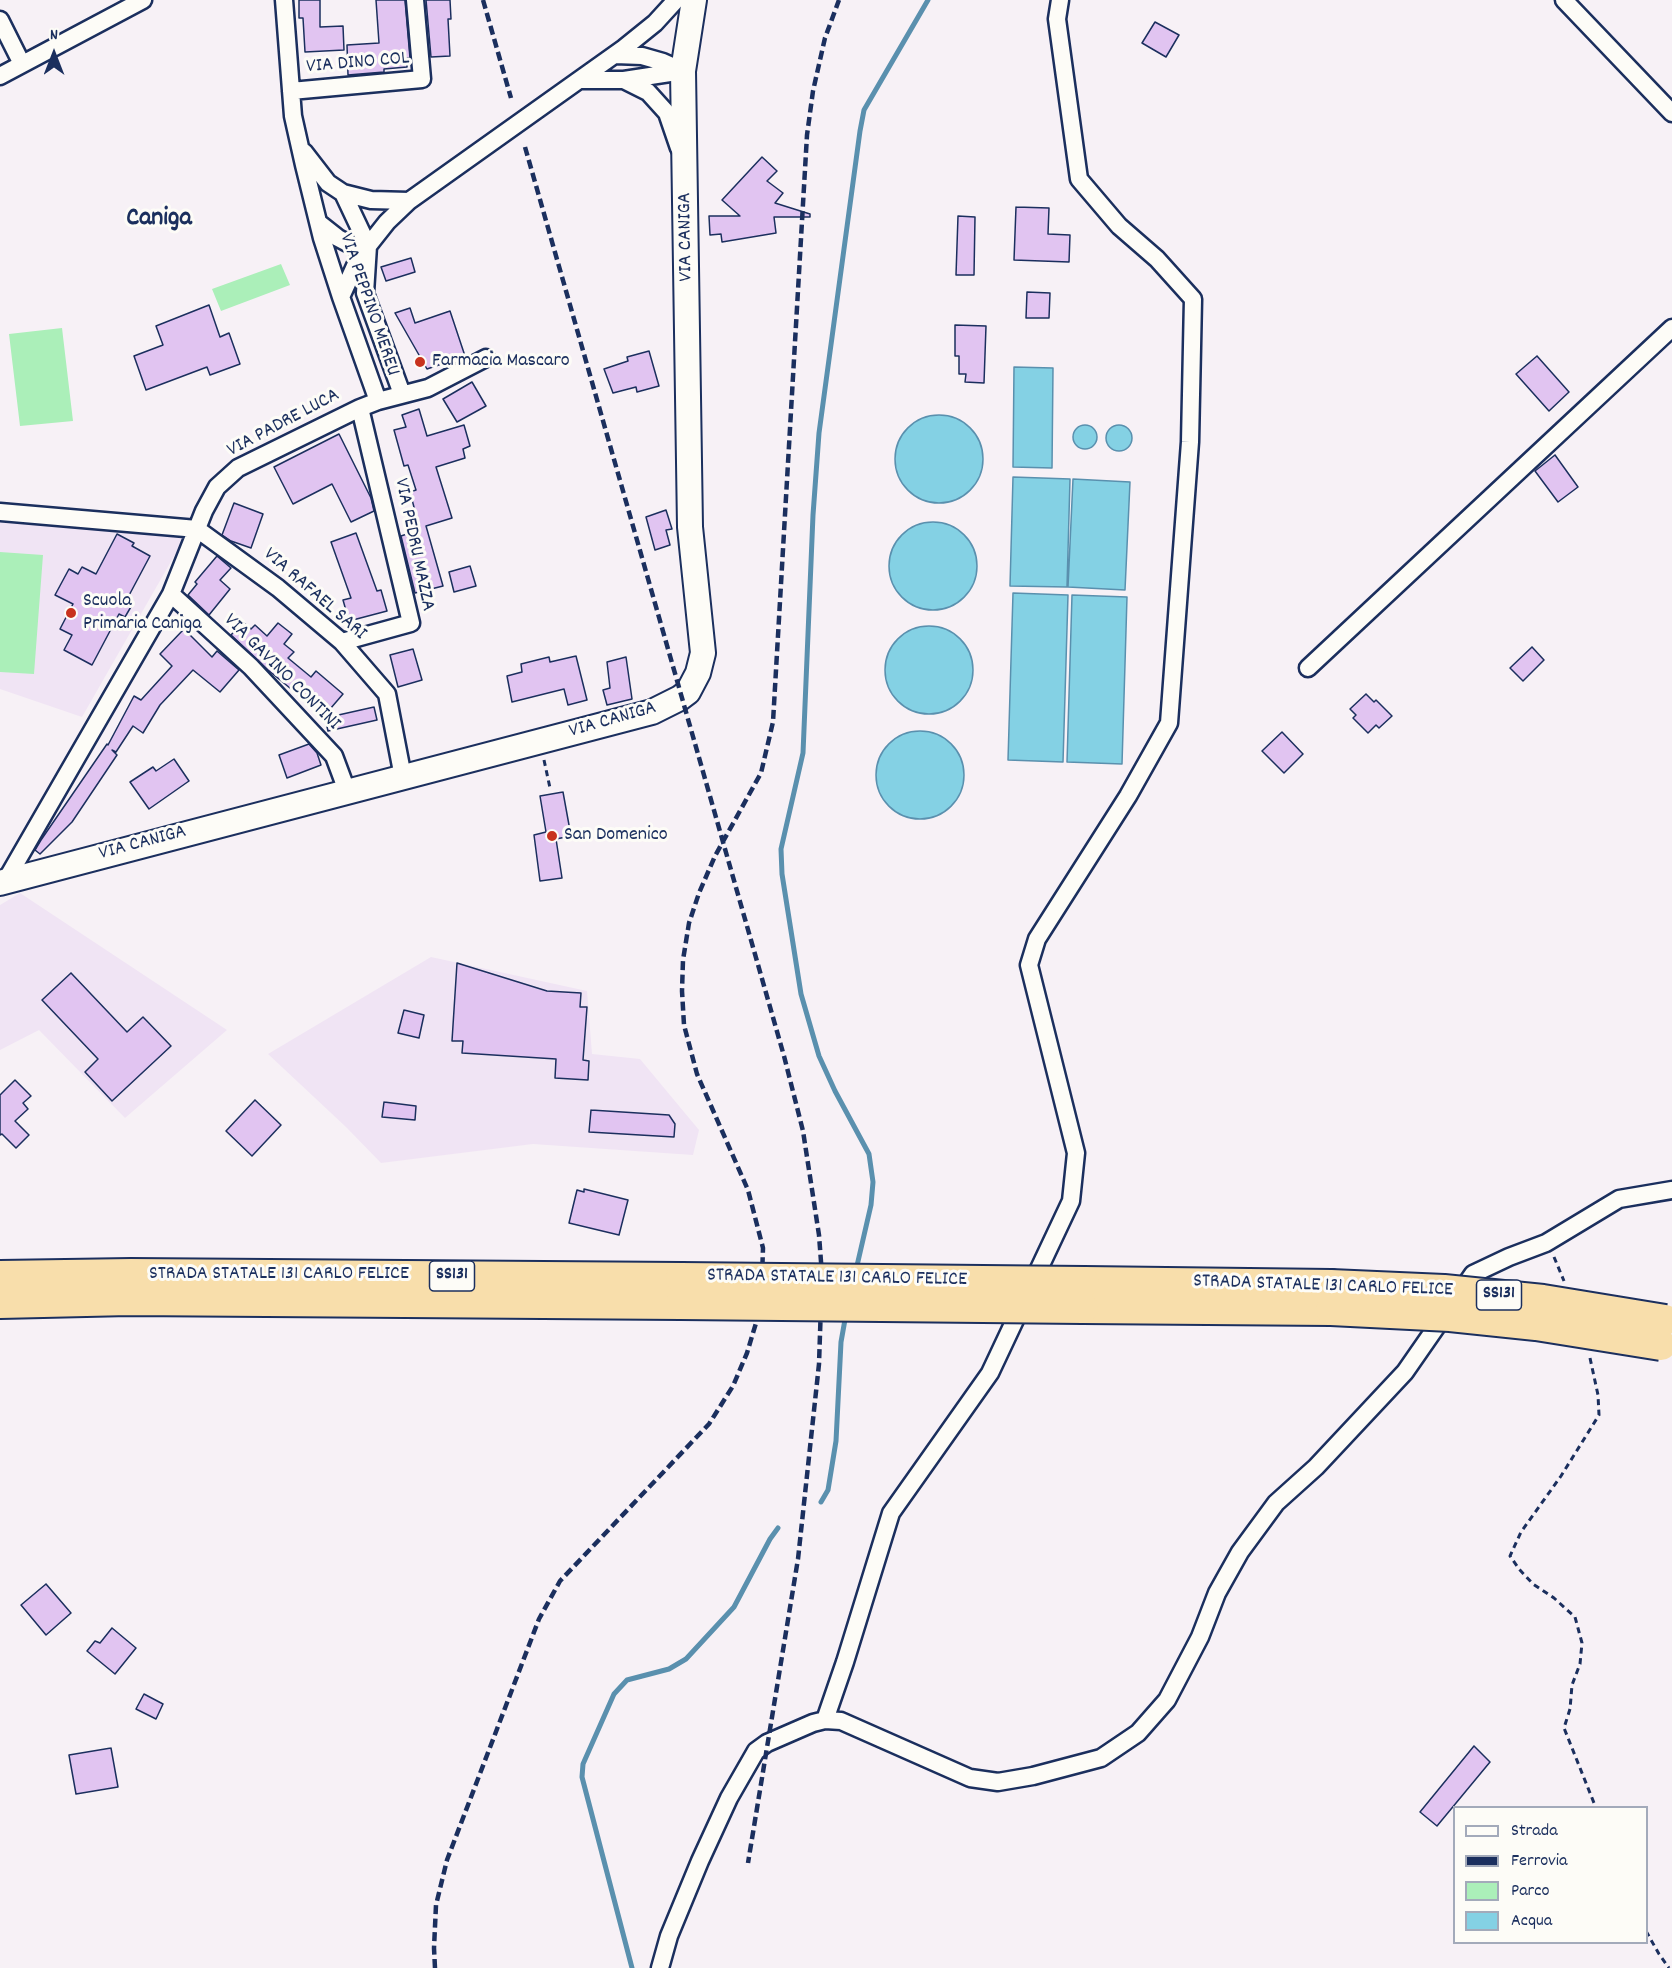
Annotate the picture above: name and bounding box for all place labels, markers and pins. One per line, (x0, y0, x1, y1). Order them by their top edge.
place label: Farmacia Mascaro (432, 350, 570, 374)
marker: Farmacia Mascaro (413, 355, 427, 369)
place label: Scuola Primaria Caniga (83, 590, 202, 637)
marker: Scuola Primaria Caniga (64, 606, 78, 620)
place label: San Domenico (564, 824, 668, 848)
marker: San Domenico (545, 829, 559, 843)

